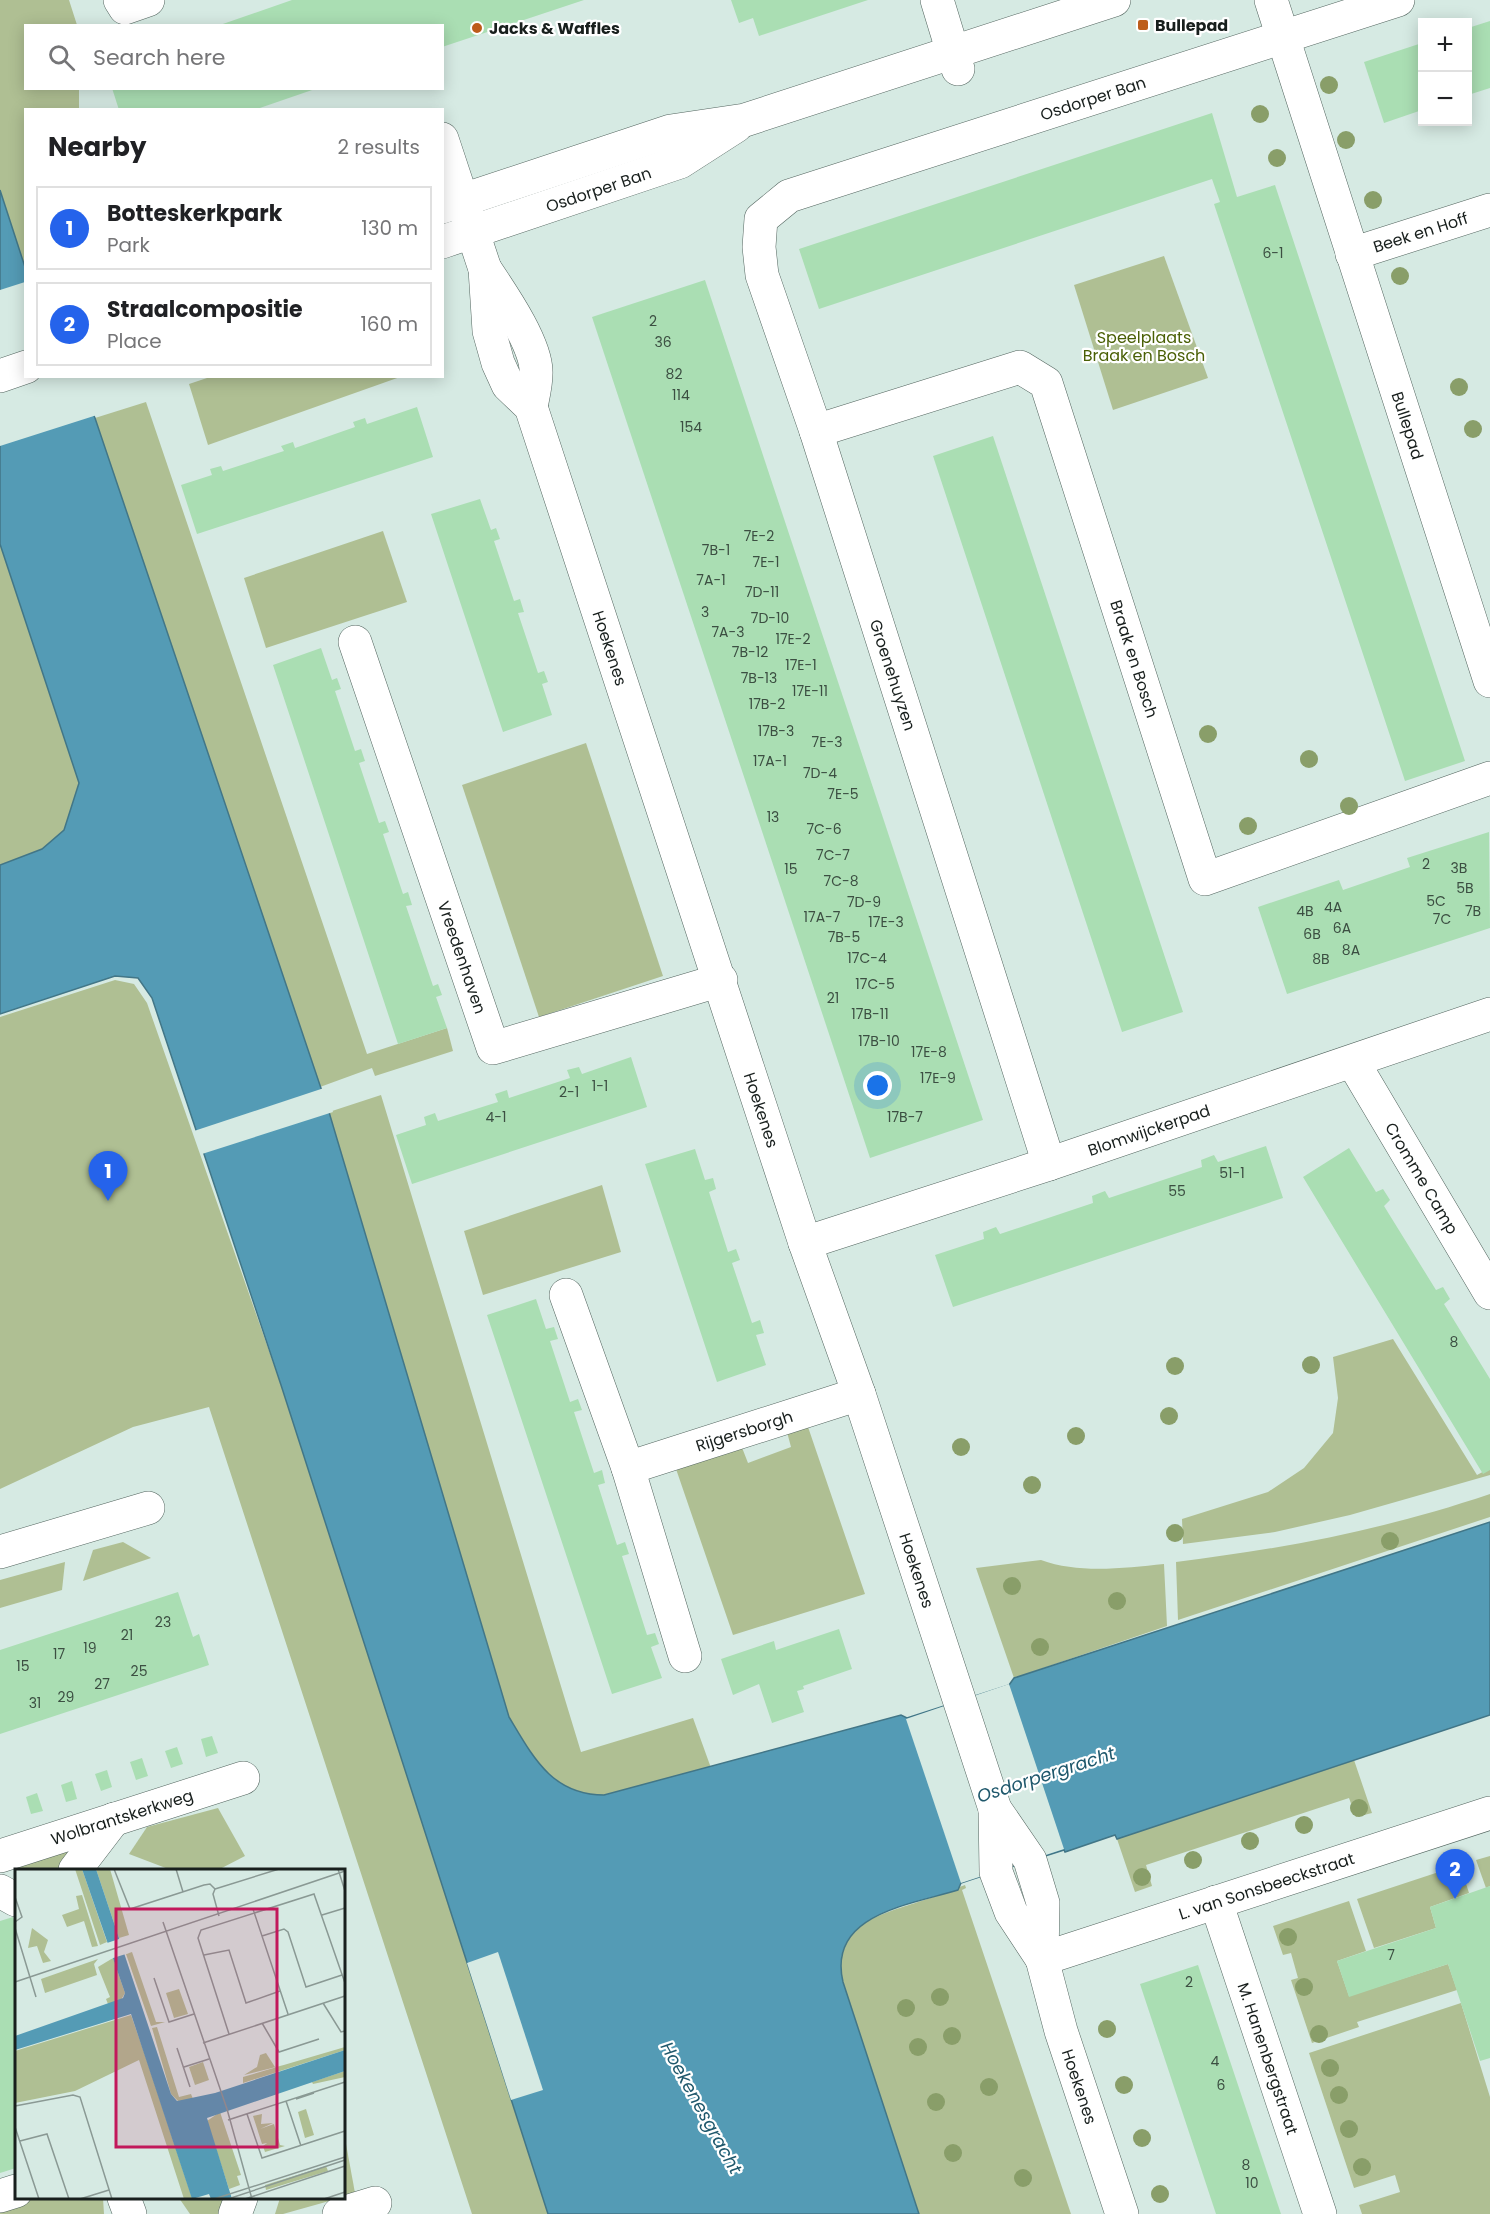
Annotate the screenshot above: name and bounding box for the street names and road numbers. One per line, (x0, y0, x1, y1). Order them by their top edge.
street label: Osdorper Ban (1037, 71, 1149, 126)
street label: Osdorper Ban (543, 161, 654, 218)
street label: Beek en Hoff (1370, 207, 1471, 259)
street label: Bullepad (1386, 389, 1429, 463)
street label: Braak en Bosch (1104, 597, 1164, 721)
street label: Hoekenes (586, 608, 633, 689)
street label: Groenehuyzen (864, 617, 921, 734)
street label: Vreedenhaven (432, 898, 492, 1017)
street label: Hoekenes (738, 1069, 784, 1151)
street label: Blomwijckerpad (1085, 1099, 1213, 1162)
street label: Cromme Camp (1379, 1118, 1464, 1239)
street label: Rijgersborgh (693, 1405, 796, 1458)
street label: Hoekenes (893, 1530, 939, 1611)
street label: Wolbrantskerkweg (48, 1784, 196, 1851)
street label: L. van Sonsbeeckstraat (1176, 1847, 1357, 1926)
street label: M. Hanenbergstraat (1232, 1980, 1304, 2138)
street label: Hoekenes (1056, 2046, 1102, 2127)

